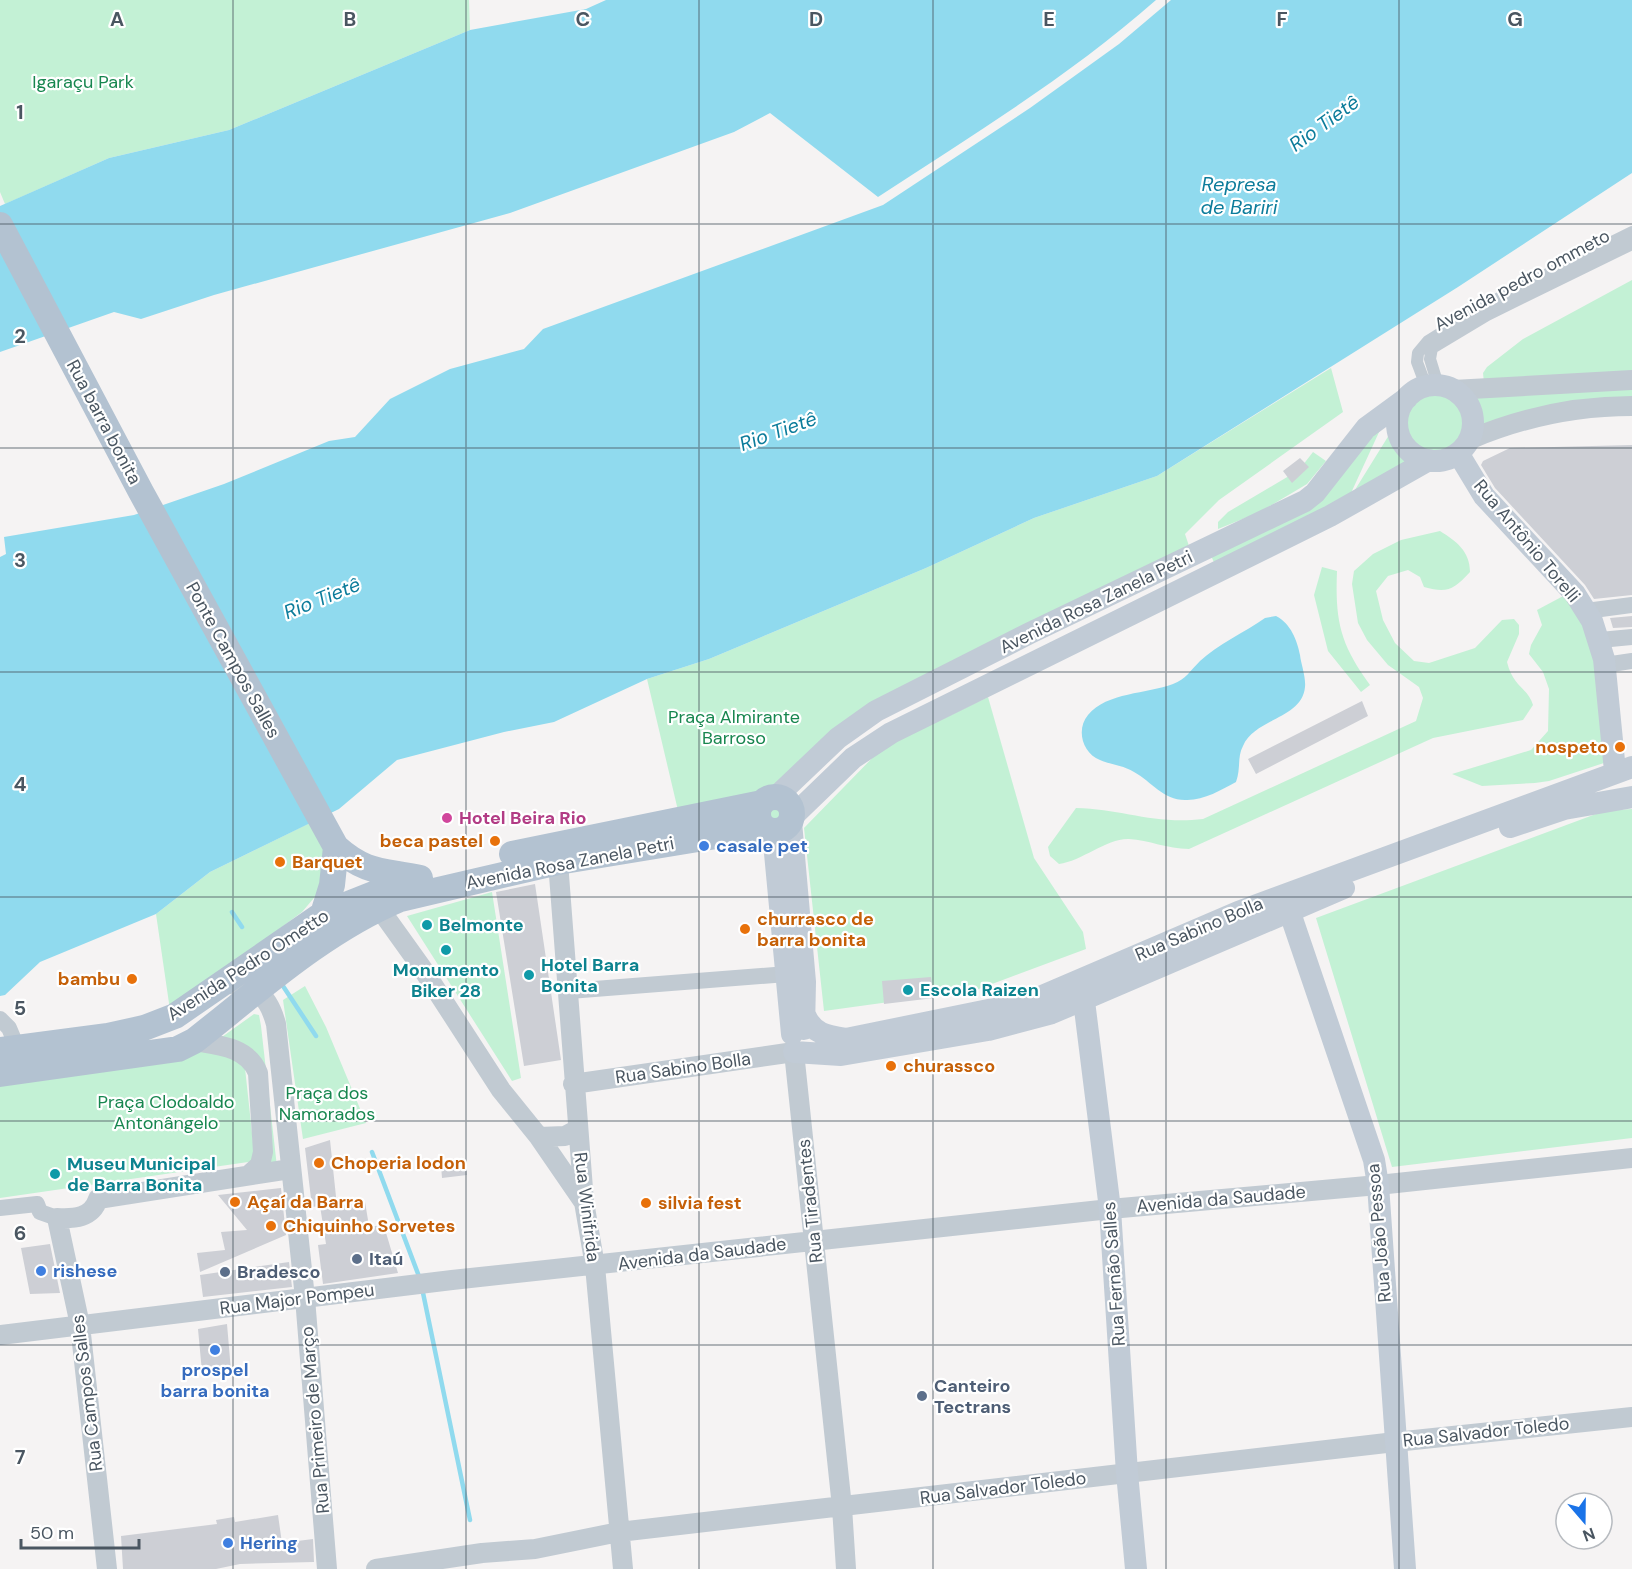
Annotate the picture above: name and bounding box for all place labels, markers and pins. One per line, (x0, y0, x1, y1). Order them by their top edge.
place label: nospeto (1535, 735, 1608, 759)
marker: nospeto (1613, 740, 1627, 754)
place label: Hotel Beira Rio (459, 806, 587, 830)
marker: Hotel Beira Rio (440, 811, 454, 825)
place label: beca pastel (380, 829, 483, 853)
marker: beca pastel (488, 834, 502, 848)
place label: casale pet (716, 834, 808, 858)
marker: casale pet (697, 839, 711, 853)
place label: Barquet (292, 850, 363, 874)
marker: Barquet (273, 855, 287, 869)
place label: churrasco de barra bonita (757, 907, 874, 952)
place label: Belmonte (439, 913, 524, 937)
marker: Belmonte (420, 918, 434, 932)
marker: churrasco de barra bonita (738, 922, 752, 936)
marker: Monumento Biker 28 (439, 943, 453, 957)
place label: Hotel Barra Bonita (541, 953, 639, 998)
place label: Monumento Biker 28 (393, 958, 499, 1003)
place label: bambu (58, 967, 120, 991)
marker: Hotel Barra Bonita (522, 968, 536, 982)
marker: bambu (125, 972, 139, 986)
place label: Escola Raizen (920, 978, 1039, 1002)
marker: Escola Raizen (901, 983, 915, 997)
place label: churassco (903, 1054, 995, 1078)
marker: churassco (884, 1059, 898, 1073)
place label: Choperia lodon (331, 1151, 466, 1175)
place label: Museu Municipal de Barra Bonita (67, 1152, 216, 1197)
marker: Choperia lodon (312, 1156, 326, 1170)
marker: Museu Municipal de Barra Bonita (48, 1167, 62, 1181)
place label: Açaí da Barra (247, 1190, 364, 1214)
place label: silvia fest (658, 1191, 741, 1215)
marker: Açaí da Barra (228, 1195, 242, 1209)
marker: silvia fest (639, 1196, 653, 1210)
place label: Chiquinho Sorvetes (283, 1214, 455, 1238)
marker: Chiquinho Sorvetes (264, 1219, 278, 1233)
place label: Itaú (369, 1247, 403, 1271)
marker: Itaú (350, 1252, 364, 1266)
place label: rishese (53, 1259, 117, 1283)
place label: Bradesco (237, 1260, 321, 1284)
marker: rishese (34, 1264, 48, 1278)
marker: Bradesco (218, 1265, 232, 1279)
marker: prospel barra bonita (208, 1343, 222, 1357)
place label: prospel barra bonita (161, 1358, 270, 1403)
place label: Canteiro Tectrans (934, 1374, 1011, 1419)
marker: Canteiro Tectrans (915, 1389, 929, 1403)
place label: Hering (240, 1531, 298, 1555)
marker: Hering (221, 1536, 235, 1550)

